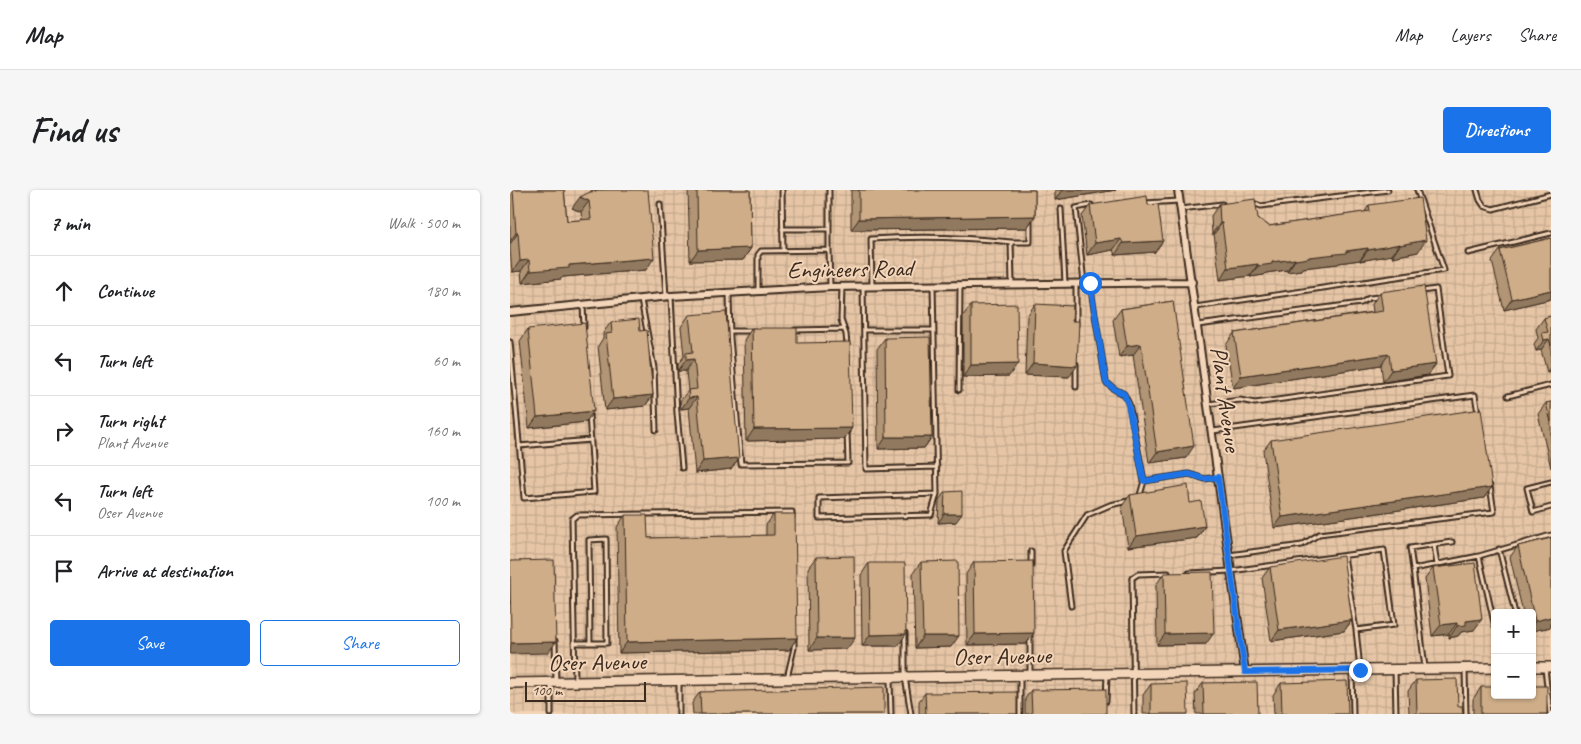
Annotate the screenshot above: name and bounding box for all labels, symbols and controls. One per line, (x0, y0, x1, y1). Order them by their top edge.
text: Map (25, 20, 62, 50)
text: Map (1395, 24, 1423, 46)
text: Layers (1451, 24, 1490, 46)
text: Share (1518, 24, 1556, 46)
button: Directions (1443, 107, 1551, 153)
text: Find us (30, 108, 117, 153)
text: 7 min (50, 210, 90, 236)
text: Walk · 500 m (388, 213, 460, 233)
street label: Engineers Road (787, 253, 917, 285)
route start (1079, 272, 1102, 295)
icon: ahead (50, 277, 78, 305)
text: Continue (97, 279, 154, 303)
text: 180 m (426, 281, 460, 301)
street label: Plant Avenue (1204, 345, 1249, 456)
icon: left (50, 347, 78, 375)
text: Turn left (97, 349, 152, 373)
text: 60 m (433, 351, 460, 371)
text: Turn right (97, 409, 164, 433)
icon: right (50, 417, 78, 445)
text: 160 m (426, 421, 460, 441)
text: Plant Avenue (97, 433, 167, 453)
text: Turn left (97, 479, 152, 503)
icon: left (50, 487, 78, 515)
text: 100 m (426, 491, 460, 511)
text: Oser Avenue (97, 503, 162, 523)
icon: arrive (50, 557, 78, 585)
text: Arrive at destination (97, 559, 233, 583)
map controls (1491, 609, 1536, 699)
button: + (1491, 609, 1536, 654)
button: Save (50, 620, 250, 666)
button: Share (260, 620, 460, 666)
street label: Oser Avenue (953, 640, 1053, 672)
street label: Oser Avenue (548, 646, 648, 678)
button: − (1491, 654, 1536, 699)
route end (1349, 659, 1372, 682)
scale bar (525, 679, 646, 702)
text: 100 m (532, 682, 562, 699)

